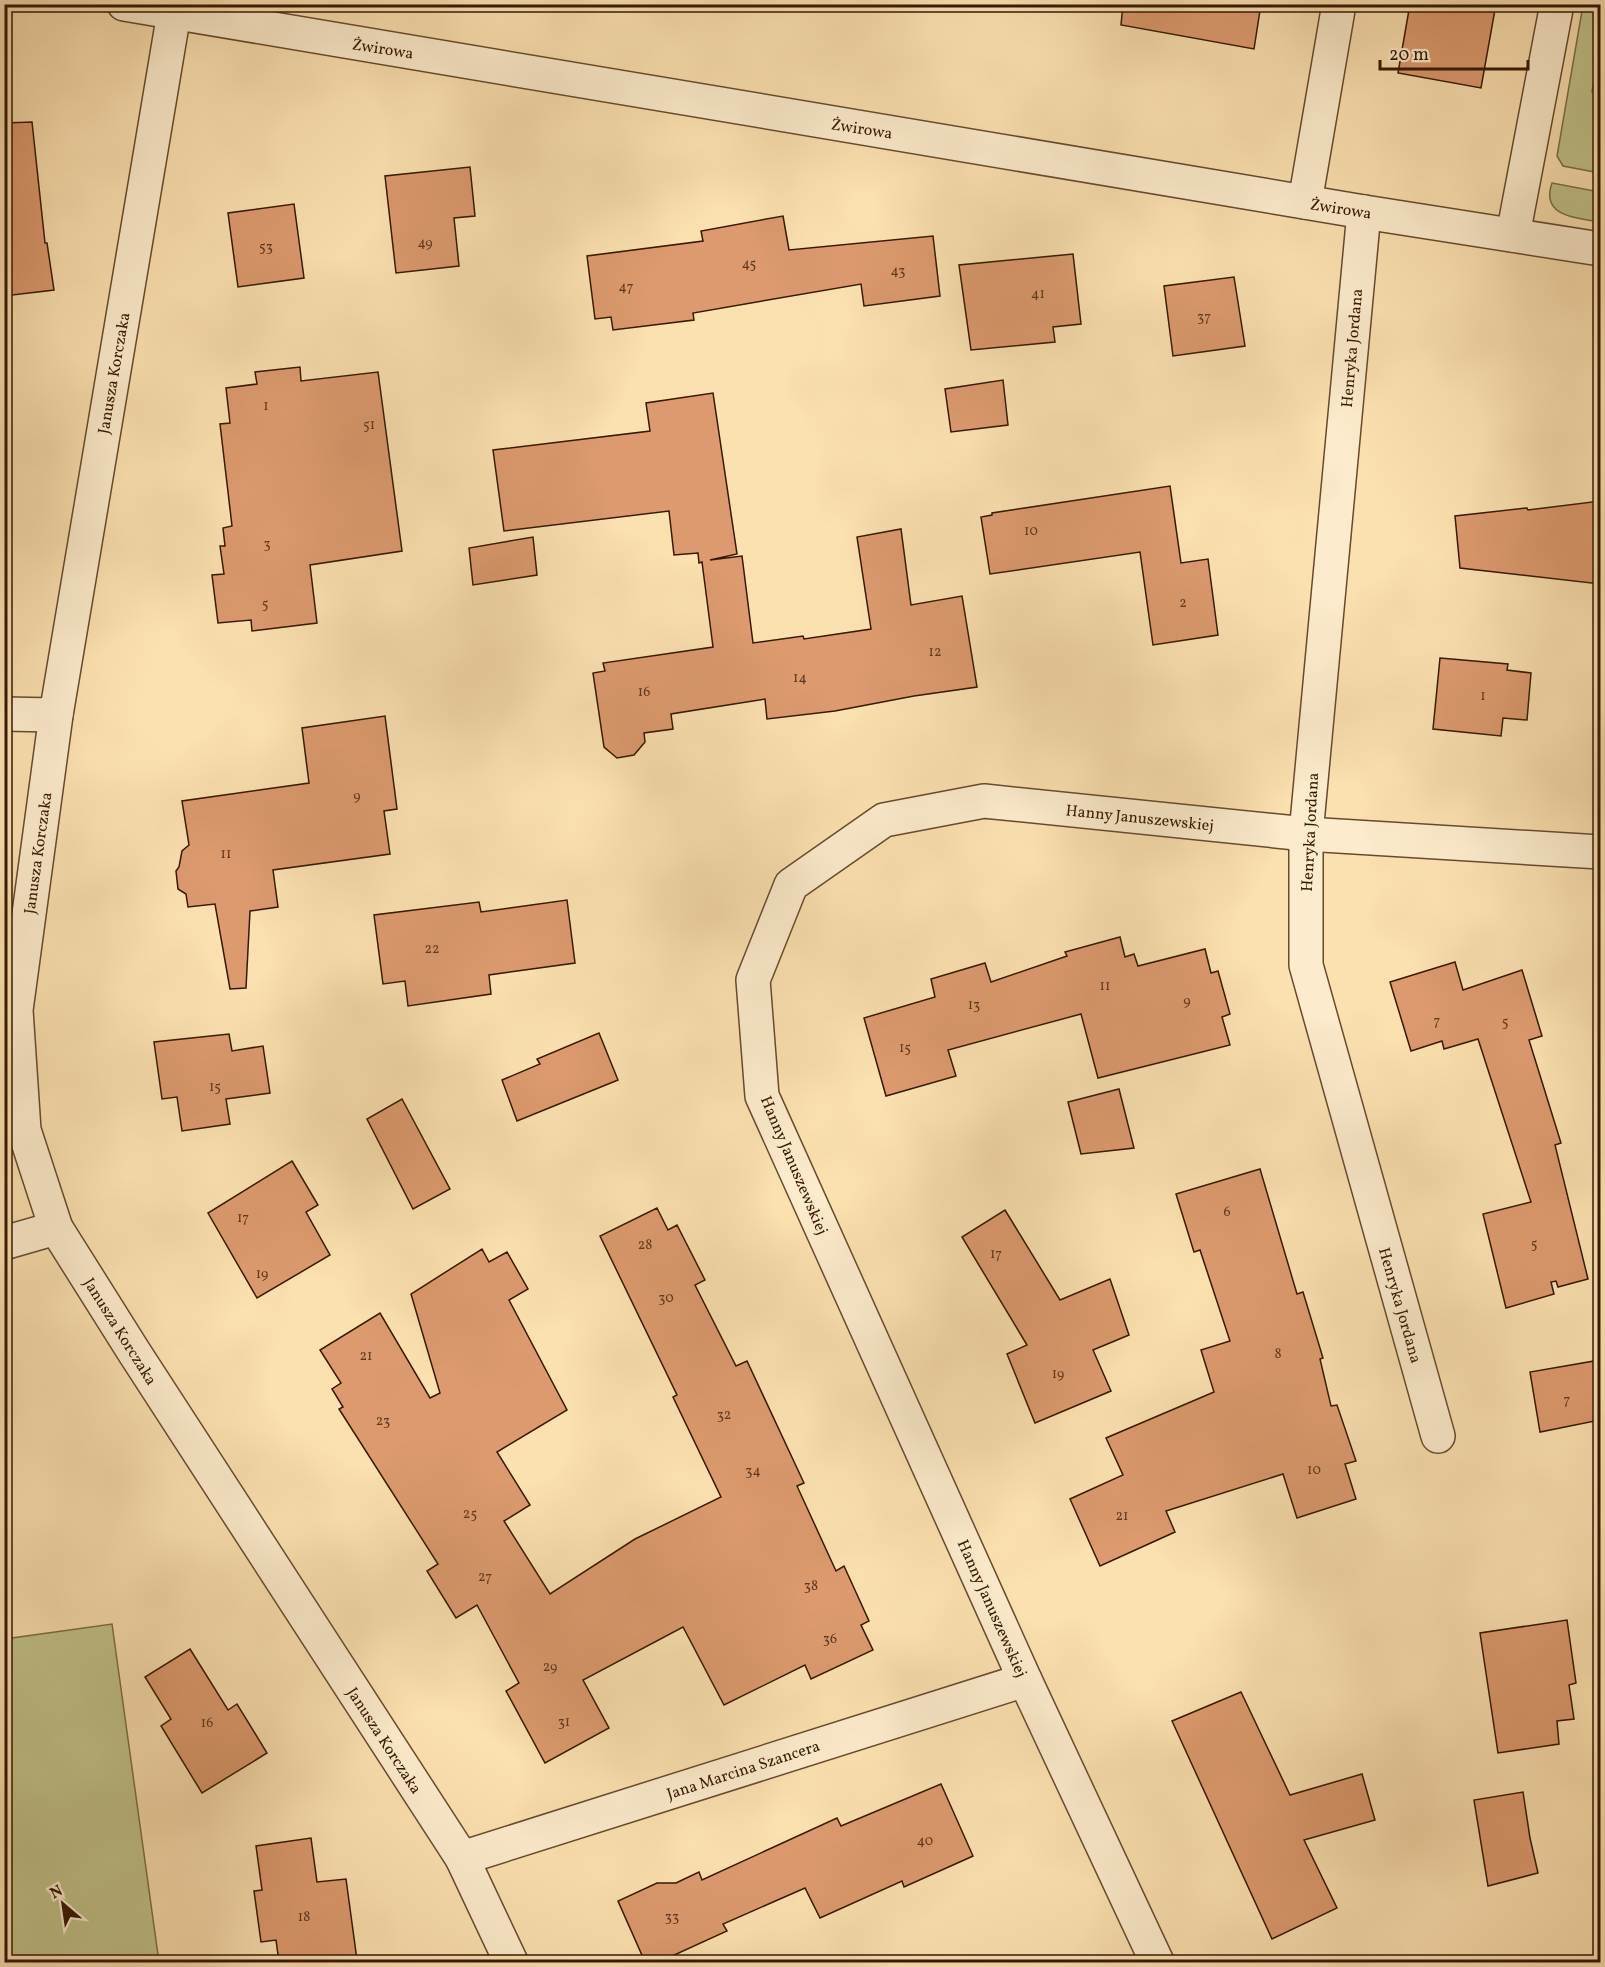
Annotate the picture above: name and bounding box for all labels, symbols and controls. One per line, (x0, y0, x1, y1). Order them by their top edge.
scale bar (1380, 33, 1528, 71)
street label: Żwirowa (350, 34, 415, 66)
text: 20 m (1389, 43, 1429, 68)
street label: Żwirowa (829, 114, 894, 146)
street label: Żwirowa (1308, 194, 1373, 226)
house number: 49 (417, 234, 433, 253)
house number: 53 (259, 238, 273, 257)
house number: 45 (742, 255, 756, 274)
house number: 43 (891, 262, 905, 281)
house number: 47 (618, 278, 634, 297)
house number: 41 (1031, 285, 1045, 304)
street label: Henryka Jordana (1337, 288, 1369, 409)
house number: 37 (1197, 308, 1211, 327)
street label: Janusza Korczaka (93, 311, 136, 436)
house number: 1 (263, 397, 269, 416)
house number: 51 (363, 416, 375, 435)
house number: 10 (1024, 522, 1038, 541)
house number: 3 (263, 535, 271, 554)
house number: 2 (1179, 594, 1187, 613)
house number: 5 (262, 595, 268, 614)
house number: 12 (929, 643, 941, 662)
house number: 14 (793, 669, 807, 688)
house number: 16 (638, 683, 650, 702)
house number: 1 (1480, 687, 1486, 706)
street label: Henryka Jordana (1297, 772, 1325, 892)
house number: 9 (353, 787, 361, 806)
street label: Janusza Korczaka (20, 791, 58, 916)
street label: Hanny Januszewskiej (1065, 800, 1215, 838)
house number: 11 (221, 845, 231, 864)
house number: 22 (424, 940, 440, 959)
house number: 11 (1100, 977, 1110, 996)
house number: 9 (1183, 992, 1191, 1011)
house number: 13 (968, 996, 980, 1015)
house number: 7 (1434, 1012, 1441, 1031)
house number: 5 (1502, 1013, 1508, 1032)
house number: 15 (899, 1039, 911, 1058)
house number: 15 (209, 1078, 221, 1097)
street label: Hanny Januszewskiej (754, 1093, 832, 1239)
house number: 6 (1223, 1203, 1231, 1222)
house number: 17 (237, 1209, 249, 1228)
house number: 5 (1531, 1235, 1537, 1254)
house number: 28 (638, 1236, 652, 1255)
house number: 17 (990, 1245, 1002, 1264)
street label: Henryka Jordana (1372, 1245, 1426, 1366)
house number: 19 (256, 1265, 268, 1284)
street label: Janusza Korczaka (77, 1274, 161, 1390)
house number: 30 (658, 1289, 674, 1308)
house number: 8 (1274, 1345, 1282, 1364)
house number: 21 (360, 1347, 372, 1366)
house number: 19 (1052, 1365, 1064, 1384)
house number: 7 (1564, 1391, 1571, 1410)
house number: 32 (717, 1406, 731, 1425)
house number: 23 (376, 1412, 390, 1431)
house number: 10 (1307, 1461, 1321, 1480)
house number: 34 (745, 1462, 761, 1481)
house number: 25 (463, 1505, 477, 1524)
house number: 21 (1116, 1507, 1128, 1526)
street label: Hanny Januszewskiej (951, 1536, 1031, 1681)
house number: 27 (478, 1568, 492, 1587)
house number: 38 (804, 1577, 818, 1596)
house number: 36 (823, 1630, 837, 1649)
house number: 29 (543, 1658, 557, 1677)
street label: Janusza Korczaka (341, 1683, 426, 1799)
house number: 31 (558, 1713, 570, 1732)
house number: 16 (201, 1714, 213, 1733)
street label: Jana Marcina Szancera (664, 1736, 823, 1806)
house number: 40 (917, 1832, 933, 1851)
north arrow (33, 1874, 93, 1934)
text: N (46, 1880, 67, 1905)
house number: 18 (298, 1908, 310, 1927)
house number: 33 (665, 1908, 679, 1927)

